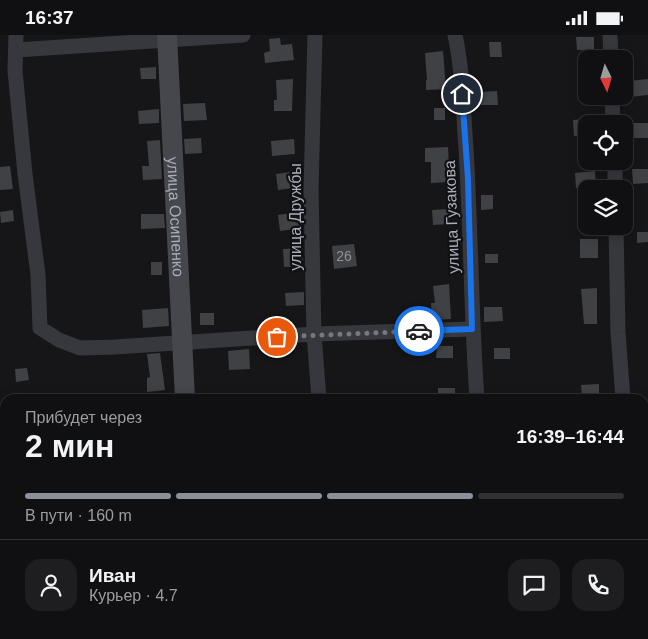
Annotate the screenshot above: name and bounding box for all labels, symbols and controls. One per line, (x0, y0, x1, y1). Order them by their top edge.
text: 16:37 (25, 7, 74, 28)
north arrow (578, 50, 632, 105)
map controls (578, 50, 633, 235)
pin (441, 73, 483, 115)
icon: home (448, 80, 476, 108)
button: locate (578, 115, 633, 170)
street label: улица Осипенко (164, 156, 187, 277)
street label: улица Гузакова (441, 160, 462, 274)
street label: улица Дружбы (287, 163, 304, 271)
button: layers (578, 180, 633, 235)
house number: 26 (336, 248, 352, 264)
courier (394, 306, 444, 356)
pin (256, 316, 298, 358)
icon: car (405, 317, 433, 345)
icon: bag (263, 323, 291, 351)
text: Прибудет через (25, 409, 142, 426)
text: 16:39–16:44 (516, 426, 624, 447)
text: 2 мин (25, 428, 114, 464)
text: В пути · 160 m (25, 507, 132, 524)
button: person (25, 559, 77, 611)
button: chat (508, 559, 560, 611)
button: phone (572, 559, 624, 611)
text: Иван (89, 565, 136, 586)
text: Курьер · 4.7 (89, 587, 178, 604)

